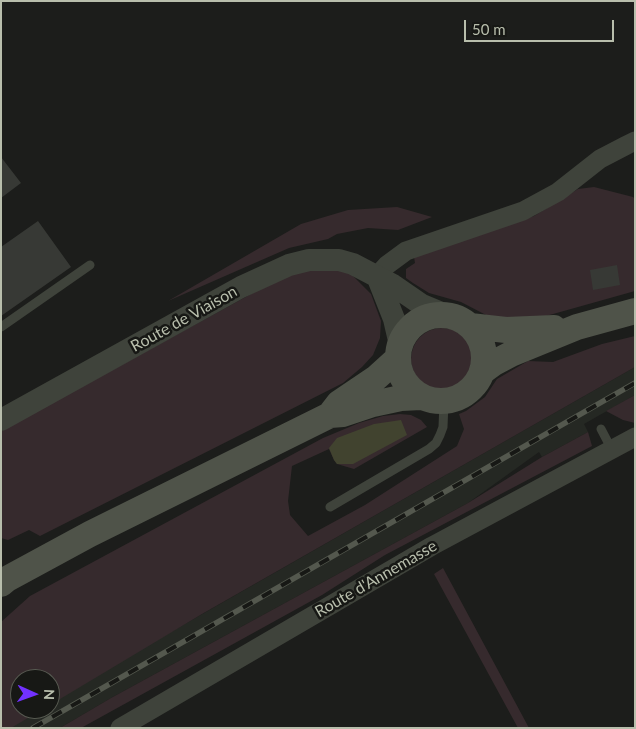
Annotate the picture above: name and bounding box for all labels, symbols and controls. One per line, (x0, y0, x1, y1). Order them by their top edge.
scale bar (466, 10, 616, 42)
text: 50 m (472, 20, 506, 38)
street label: Route de Viaison (127, 282, 241, 356)
street label: Route d'Annemasse (312, 536, 440, 622)
north arrow (10, 669, 60, 719)
text: N (41, 689, 58, 700)

